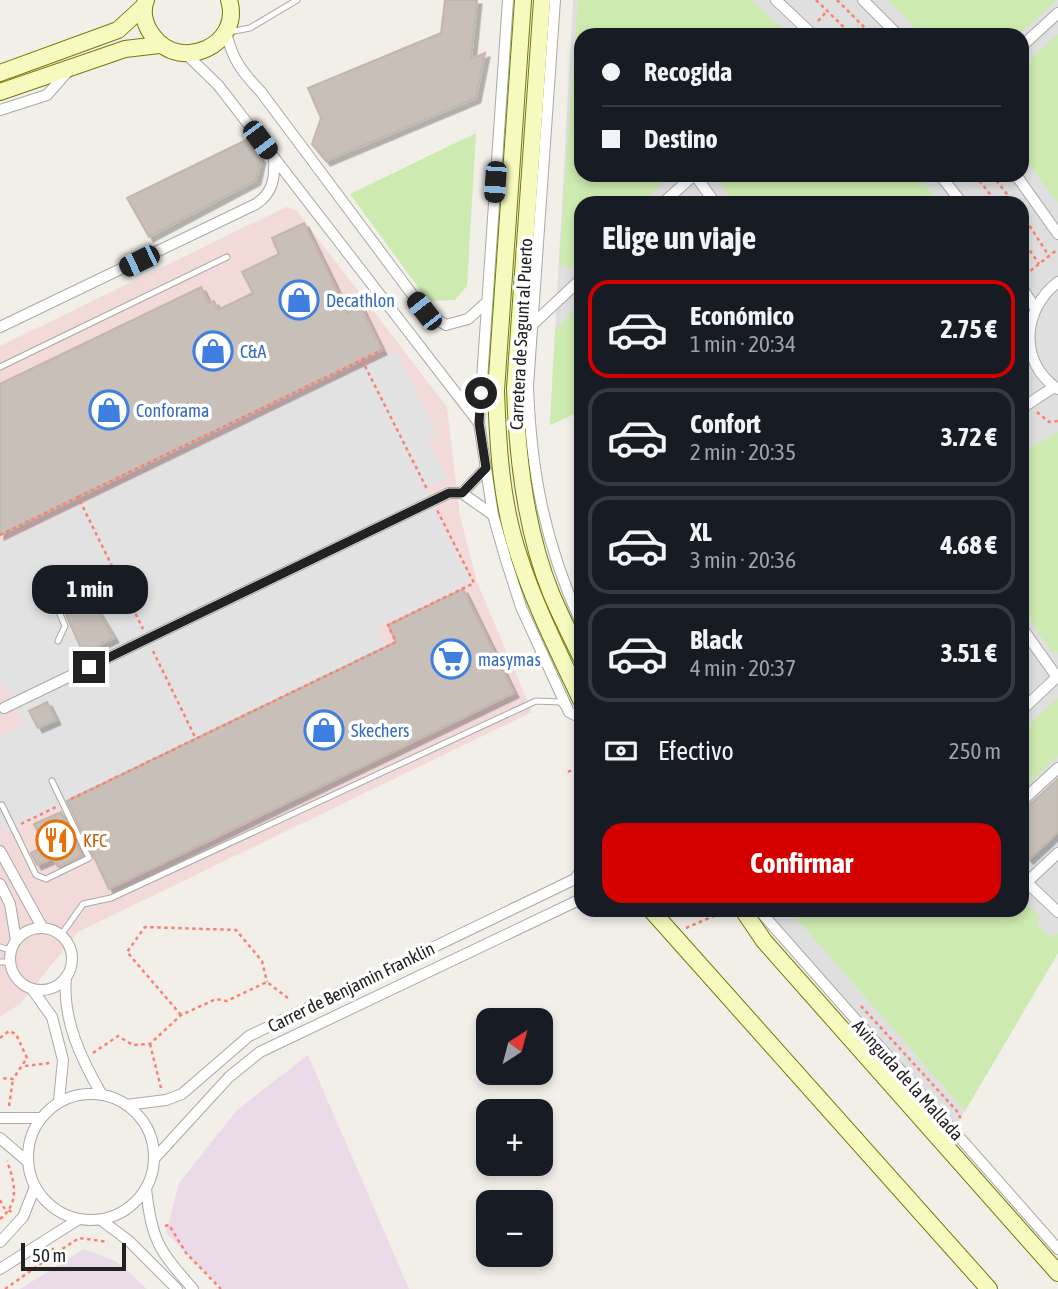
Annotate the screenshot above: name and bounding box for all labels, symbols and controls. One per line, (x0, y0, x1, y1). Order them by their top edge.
text: Recogida (644, 57, 732, 87)
car (239, 117, 282, 163)
text: Destino (644, 124, 718, 154)
car (484, 160, 507, 204)
text: Elige un viaje (602, 219, 756, 256)
street label: Carretera de Sagunt al Puerto (505, 238, 537, 430)
car (116, 242, 163, 280)
shop icon: Decathlon (278, 279, 320, 321)
car (403, 288, 446, 334)
place label: Decathlon (326, 290, 395, 311)
icon: car (606, 298, 669, 361)
text: Económico (690, 301, 794, 331)
text: 2.75 € (940, 314, 997, 344)
shop icon: C&A (192, 330, 234, 372)
text: 1 min · 20:34 (690, 331, 796, 357)
place label: C&A (240, 341, 266, 362)
route start (465, 377, 497, 409)
shop icon: Conforama (88, 389, 130, 431)
place label: Conforama (136, 400, 209, 421)
icon: car (606, 406, 669, 469)
text: Confort (690, 409, 761, 439)
text: 3.72 € (940, 422, 997, 452)
text: 2 min · 20:35 (690, 439, 796, 465)
icon: car (606, 514, 669, 577)
text: XL (690, 517, 712, 547)
text: 4.68 € (940, 530, 997, 560)
text: 3 min · 20:36 (690, 547, 796, 573)
callout: 1 min (31, 566, 147, 614)
text: 1 min (67, 576, 113, 602)
icon: car (606, 622, 669, 685)
text: Black (690, 625, 742, 655)
supermarket icon: masymas (430, 638, 472, 680)
text: 3.51 € (940, 638, 997, 668)
place label: masymas (478, 649, 541, 670)
route end (73, 651, 105, 683)
text: 4 min · 20:37 (690, 655, 796, 681)
shop icon: Skechers (303, 709, 345, 751)
place label: Skechers (351, 720, 409, 741)
icon: cash (602, 732, 640, 770)
text: Efectivo (658, 736, 734, 766)
text: 250 m (949, 738, 1001, 764)
restaurant icon: KFC (35, 819, 77, 861)
button: Confirmar (602, 823, 1001, 903)
place label: KFC (83, 830, 107, 851)
street label: Carrer de Benjamin Franklin (264, 937, 438, 1037)
north arrow (476, 1008, 553, 1085)
map controls (476, 1008, 553, 1267)
street label: Avinguda de la Mallada (848, 1015, 968, 1145)
button: + (476, 1099, 553, 1176)
button: − (476, 1190, 553, 1267)
scale bar (21, 1240, 126, 1272)
text: 50 m (32, 1244, 66, 1266)

